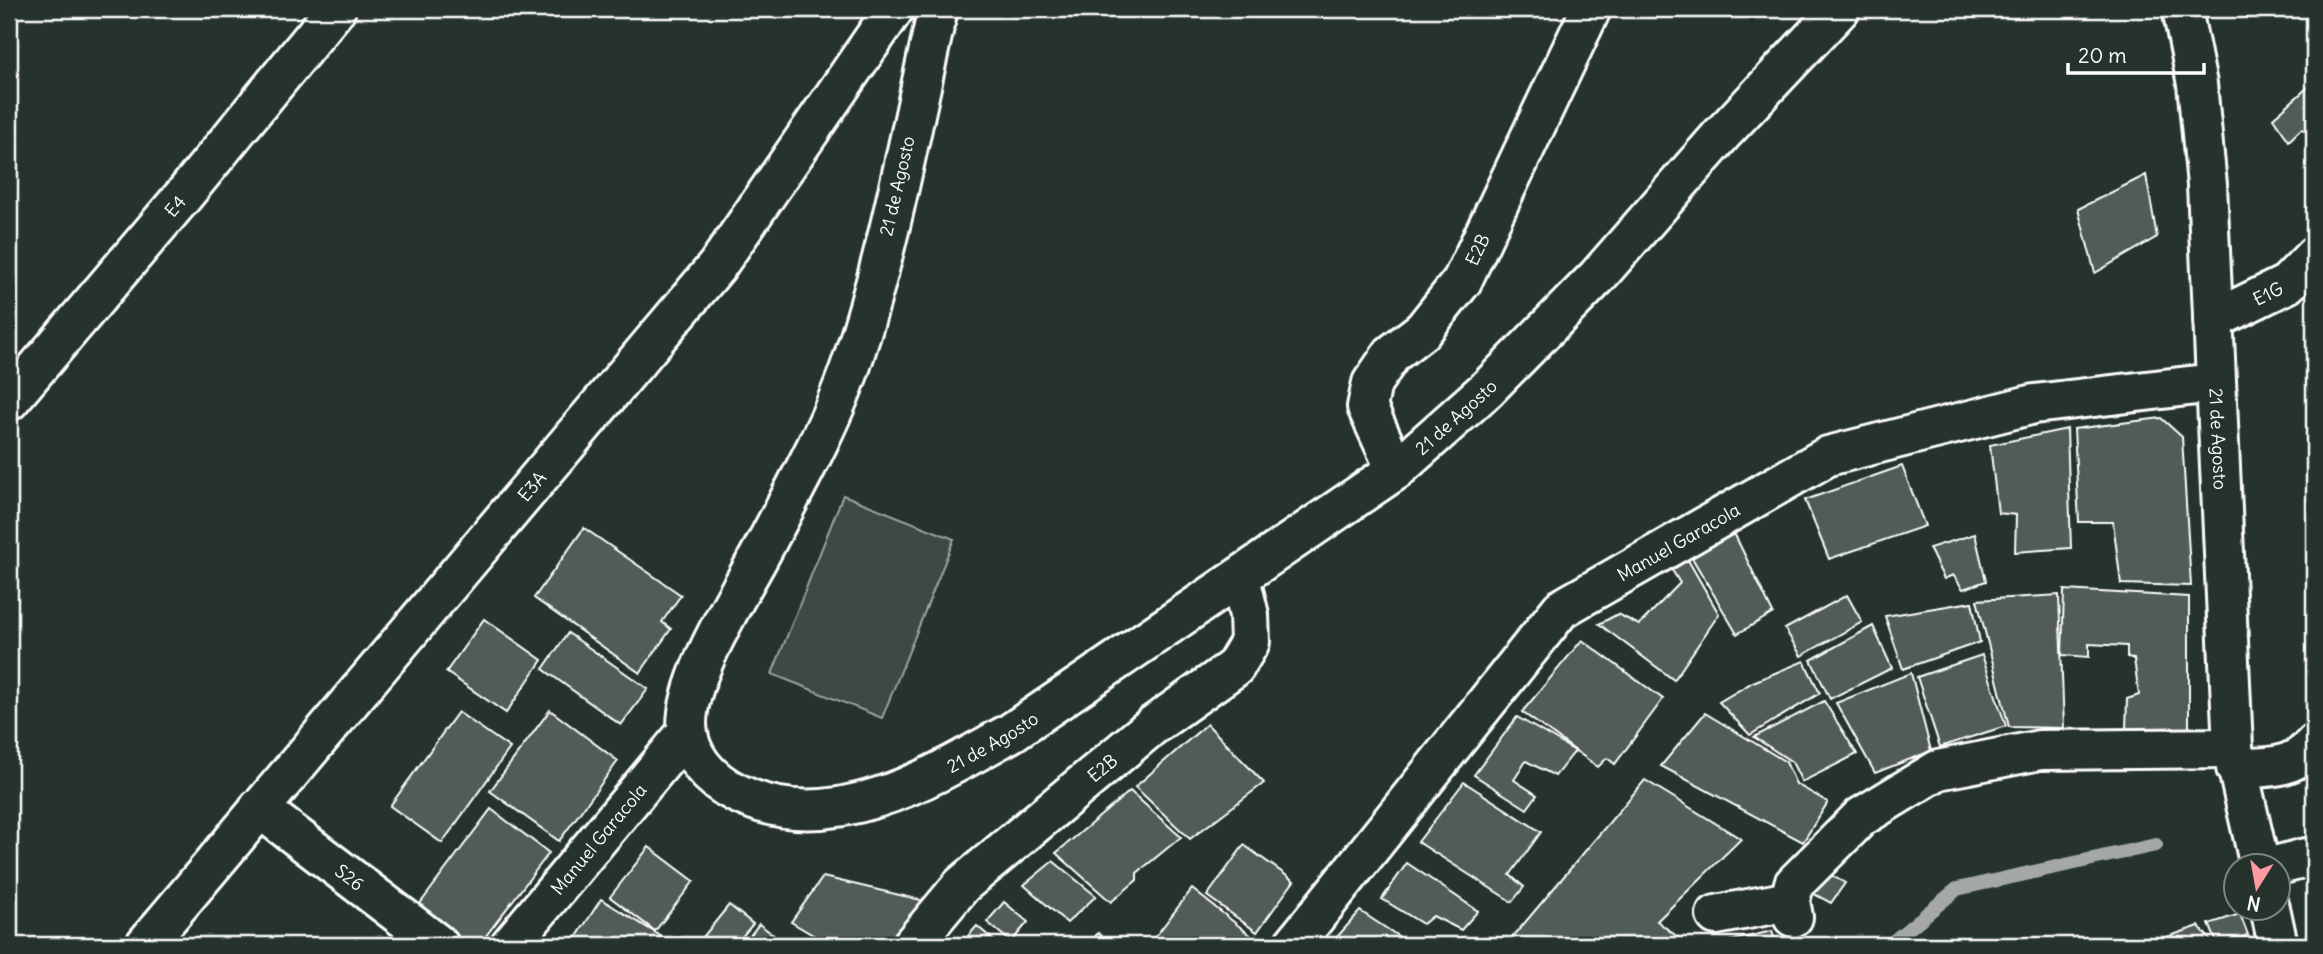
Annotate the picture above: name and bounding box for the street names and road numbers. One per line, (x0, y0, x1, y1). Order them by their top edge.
street label: 21 de Agosto (874, 134, 920, 238)
street label: E4 (159, 190, 190, 221)
street label: E2B (1460, 230, 1494, 269)
street label: E1G (2249, 276, 2287, 310)
street label: 21 de Agosto (1410, 374, 1502, 459)
street label: 21 de Agosto (2205, 387, 2233, 490)
street label: E3A (512, 466, 551, 506)
street label: Manuel Garacola (1613, 498, 1744, 586)
street label: 21 de Agosto (943, 706, 1042, 777)
street label: E2B (1083, 748, 1122, 787)
street label: Manuel Garacola (545, 779, 651, 899)
street label: S26 (331, 859, 369, 895)

